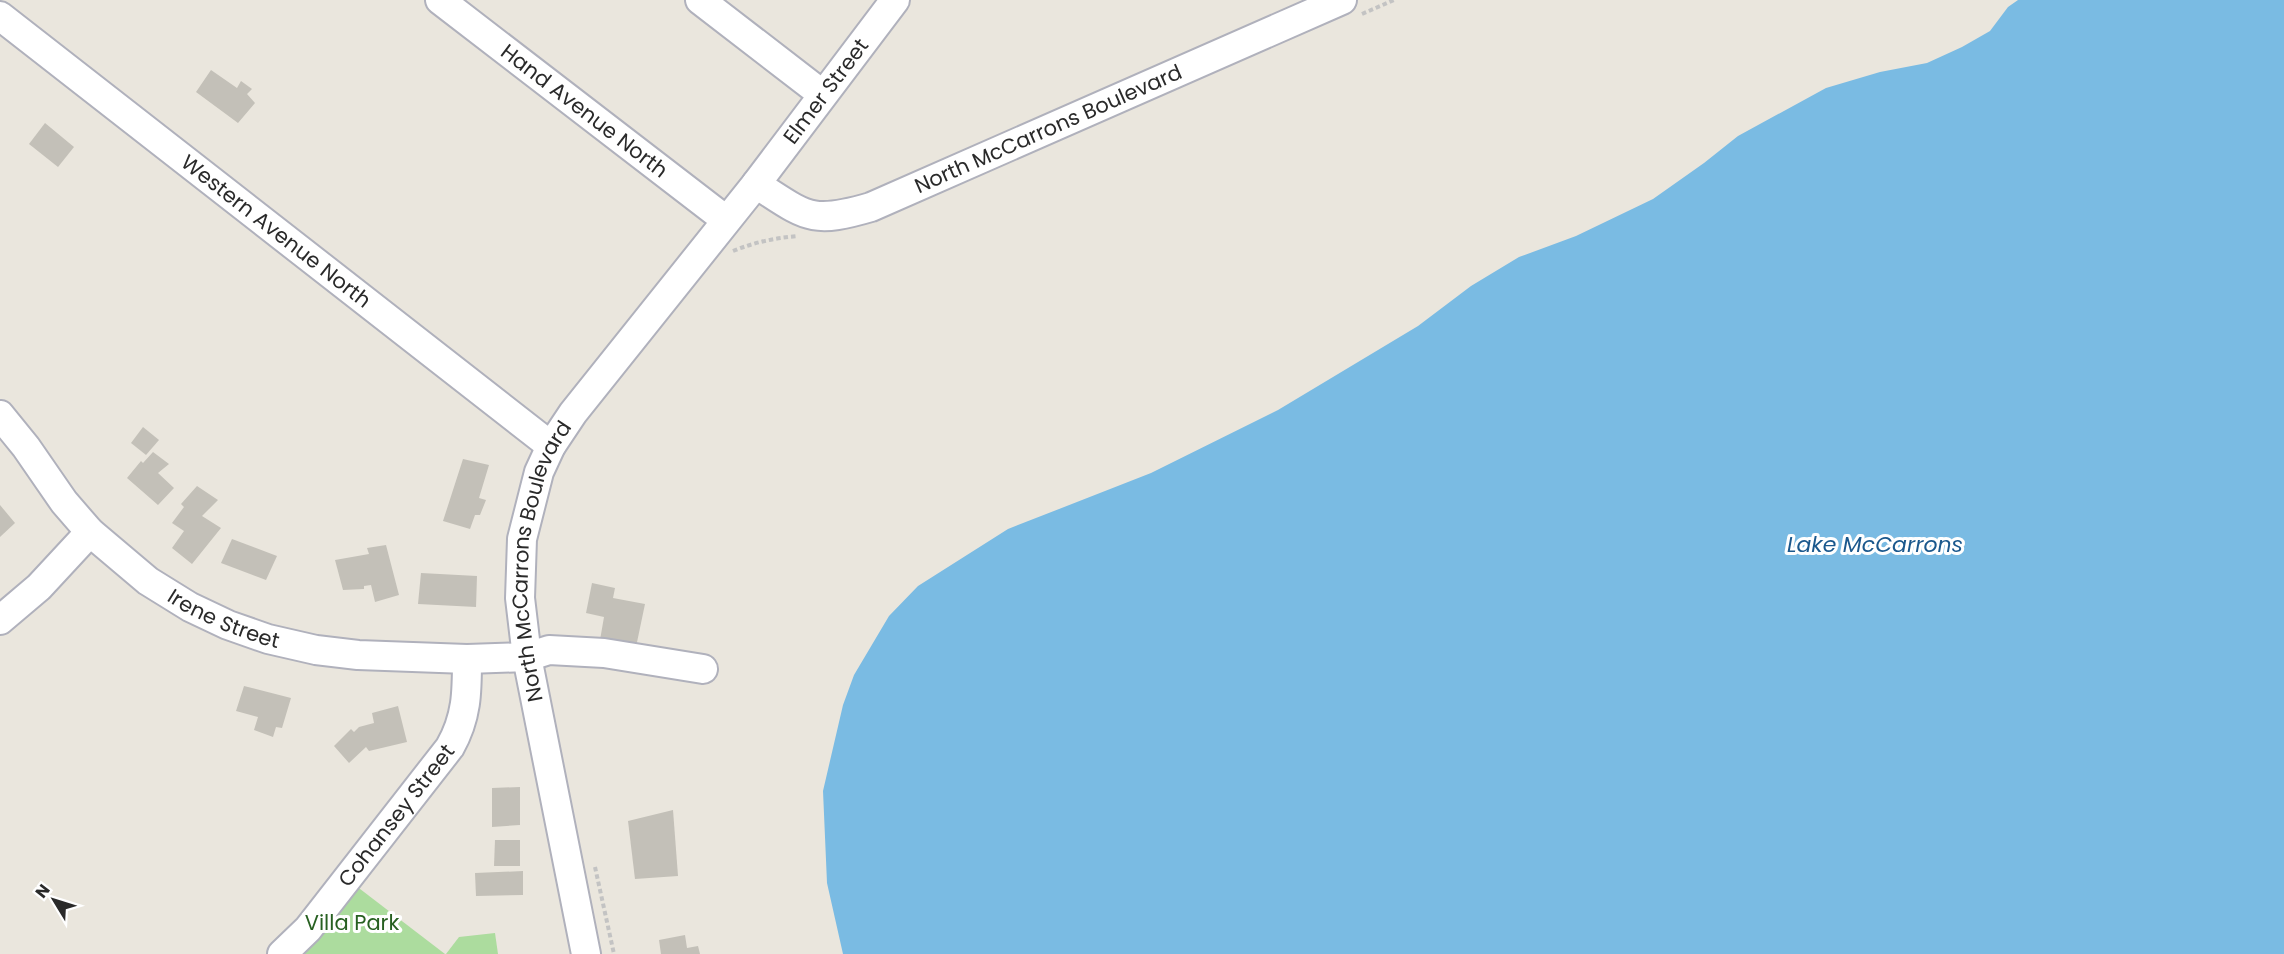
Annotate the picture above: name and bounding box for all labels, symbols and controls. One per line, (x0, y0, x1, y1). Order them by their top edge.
street label: Elmer Street (776, 32, 875, 150)
street label: Hand Avenue North (495, 37, 674, 184)
street label: North McCarrons Boulevard (910, 57, 1186, 200)
street label: Western Avenue North (175, 148, 377, 314)
street label: North McCarrons Boulevard (505, 415, 578, 704)
water label: Lake McCarrons (1787, 529, 1963, 560)
street label: Irene Street (162, 582, 282, 655)
street label: Cohansey Street (331, 738, 461, 893)
north arrow (24, 870, 84, 930)
text: N (30, 879, 55, 903)
park label: Villa Park (305, 908, 399, 937)

